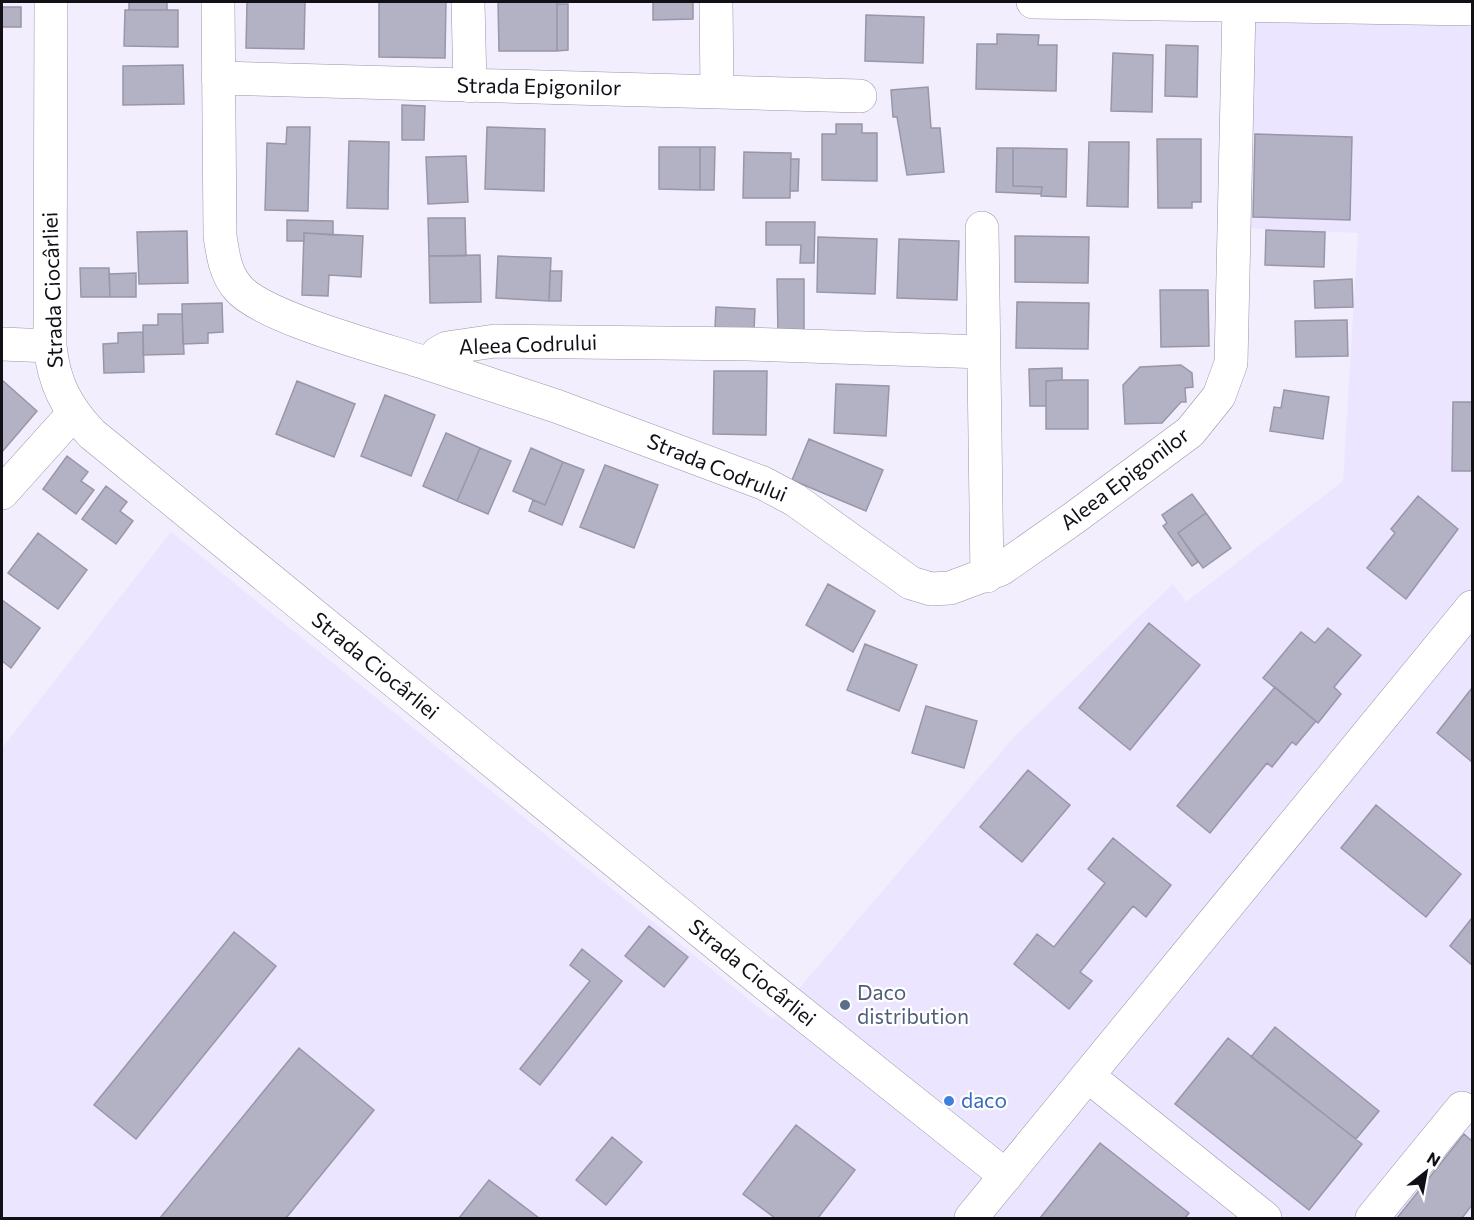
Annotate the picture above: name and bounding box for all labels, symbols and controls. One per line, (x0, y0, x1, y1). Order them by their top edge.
street label: Strada Epigonilor (456, 72, 622, 99)
street label: Strada Ciocârliei (36, 212, 67, 369)
street label: Aleea Codrului (458, 329, 598, 358)
street label: Aleea Epigonilor (1055, 421, 1193, 534)
street label: Strada Codrului (644, 427, 791, 506)
street label: Strada Ciocârliei (307, 606, 445, 724)
street label: Strada Ciocârliei (684, 913, 822, 1031)
place label: Daco distribution (857, 979, 969, 1028)
marker: Daco distribution (838, 998, 852, 1012)
place label: daco (961, 1087, 1007, 1112)
marker: daco (942, 1094, 956, 1108)
north arrow (1396, 1142, 1456, 1202)
text: N (1424, 1147, 1444, 1170)

